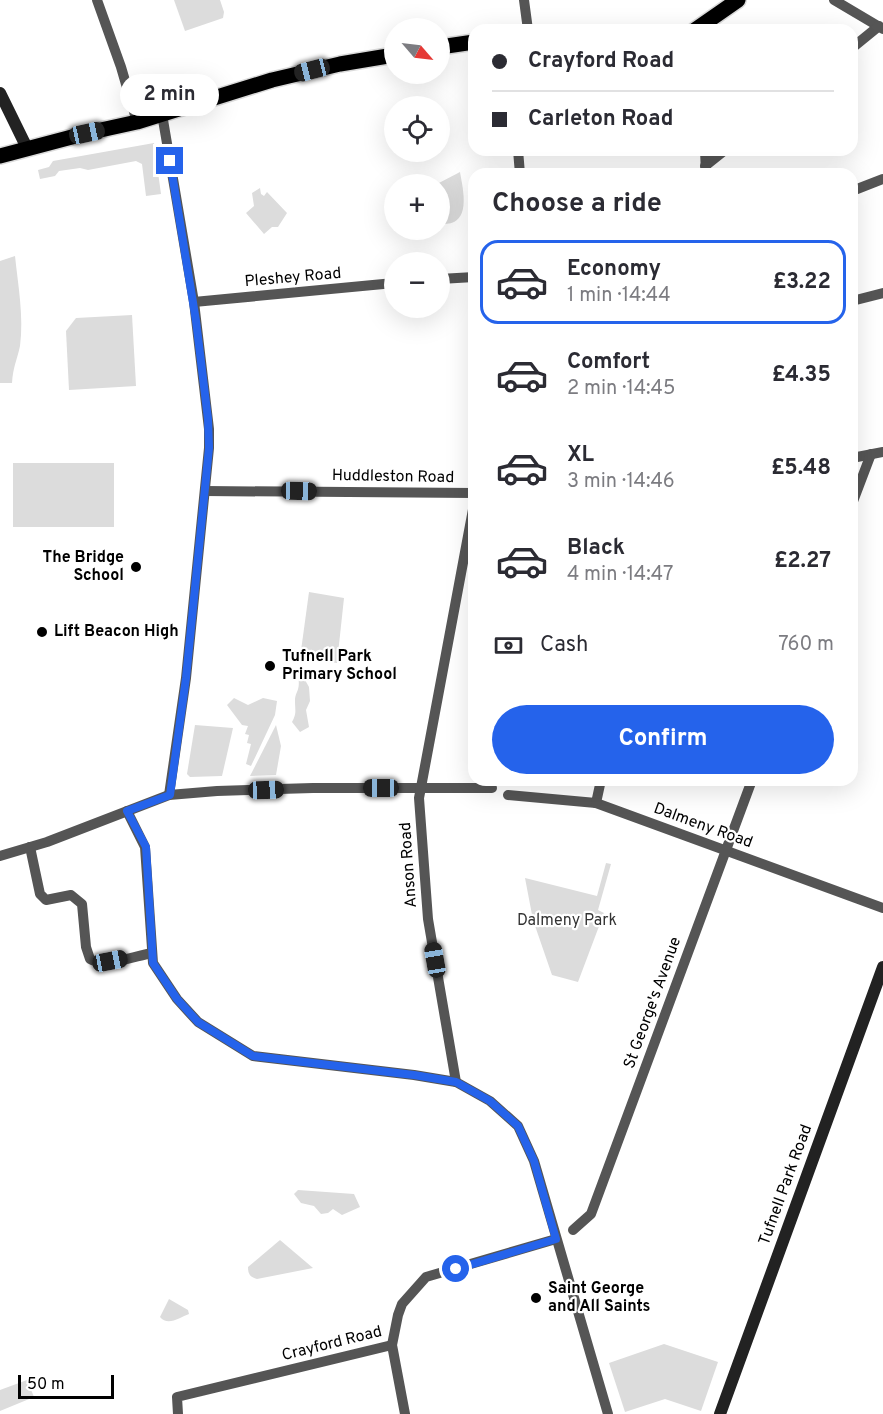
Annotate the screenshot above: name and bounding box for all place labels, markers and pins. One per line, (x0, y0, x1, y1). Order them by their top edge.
place label: The Bridge School (43, 548, 124, 586)
marker: The Bridge School (129, 560, 143, 574)
place label: Lift Beacon High (54, 622, 179, 642)
marker: Lift Beacon High (35, 625, 49, 639)
place label: Tufnell Park Primary School (282, 647, 397, 685)
marker: Tufnell Park Primary School (263, 659, 277, 673)
place label: Saint George and All Saints (548, 1279, 651, 1317)
marker: Saint George and All Saints (529, 1291, 543, 1305)

